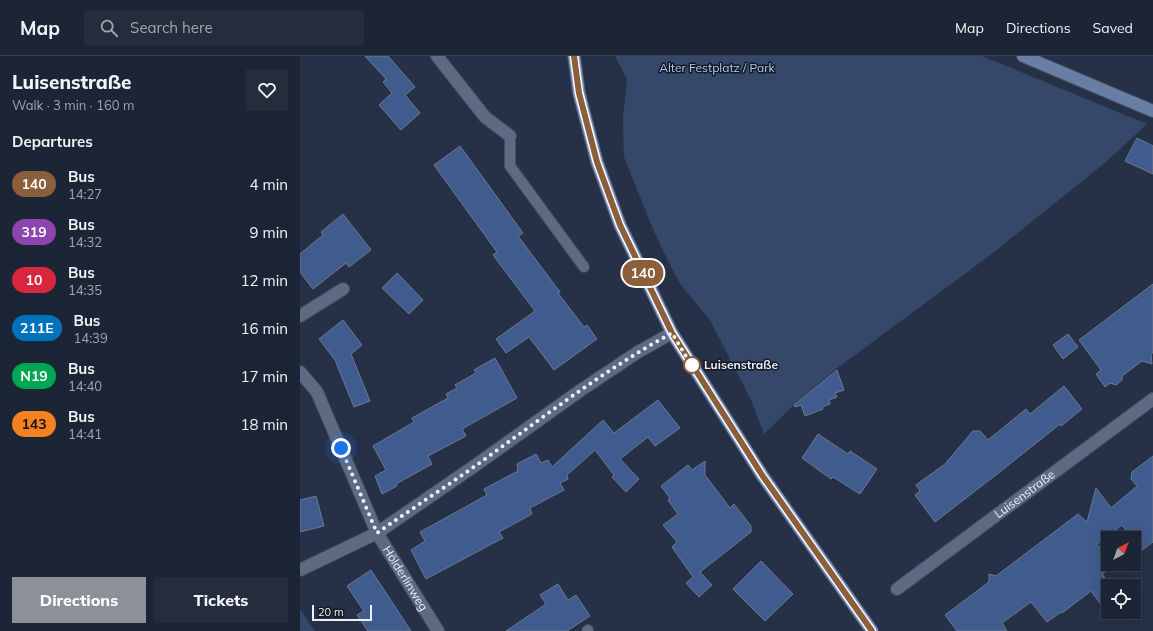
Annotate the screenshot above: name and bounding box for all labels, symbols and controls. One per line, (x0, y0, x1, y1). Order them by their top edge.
search box (84, 10, 364, 46)
text: Map (20, 16, 60, 40)
icon: search (98, 17, 120, 39)
text: Search here (130, 18, 213, 37)
text: Map (955, 19, 984, 37)
text: Directions (1006, 19, 1071, 37)
text: Saved (1093, 19, 1133, 37)
park label: Alter Festplatz / Park (659, 60, 776, 75)
button: heart (246, 69, 288, 111)
text: Luisenstraße (12, 70, 131, 94)
text: Walk · 3 min · 160 m (12, 97, 134, 113)
text: Departures (12, 132, 93, 151)
text: Bus (68, 167, 95, 186)
text: 140 (21, 175, 47, 193)
text: 4 min (250, 175, 288, 194)
text: 14:27 (68, 186, 102, 202)
text: Bus (68, 215, 95, 234)
text: 319 (21, 223, 47, 241)
text: 9 min (250, 223, 288, 242)
text: 14:32 (68, 234, 102, 250)
line badge: 140 (620, 260, 666, 286)
text: Bus (68, 263, 95, 282)
text: 140 (630, 264, 656, 282)
text: 10 (26, 271, 42, 289)
text: 12 min (241, 271, 288, 290)
text: 14:35 (68, 282, 102, 298)
text: Bus (74, 311, 100, 330)
text: 211E (20, 319, 54, 337)
text: 16 min (241, 319, 288, 338)
text: 14:39 (74, 330, 108, 346)
marker: Luisenstraße (683, 356, 701, 374)
place label: Luisenstraße (704, 357, 778, 372)
text: Bus (68, 359, 95, 378)
text: N19 (20, 367, 48, 385)
text: 17 min (241, 367, 288, 386)
text: 14:40 (68, 378, 102, 394)
text: Bus (68, 407, 95, 426)
text: 143 (21, 415, 47, 433)
text: 18 min (241, 415, 288, 434)
text: 14:41 (68, 426, 102, 442)
your location (331, 438, 351, 458)
street label: Luisenstraße (991, 467, 1058, 521)
north arrow (1101, 531, 1141, 571)
map controls (1101, 531, 1141, 619)
street label: Hölderlinweg (380, 543, 432, 613)
button: Directions (12, 577, 146, 623)
button: Tickets (154, 577, 288, 623)
button: locate (1101, 579, 1141, 619)
scale bar (312, 603, 372, 622)
text: 20 m (318, 605, 344, 619)

